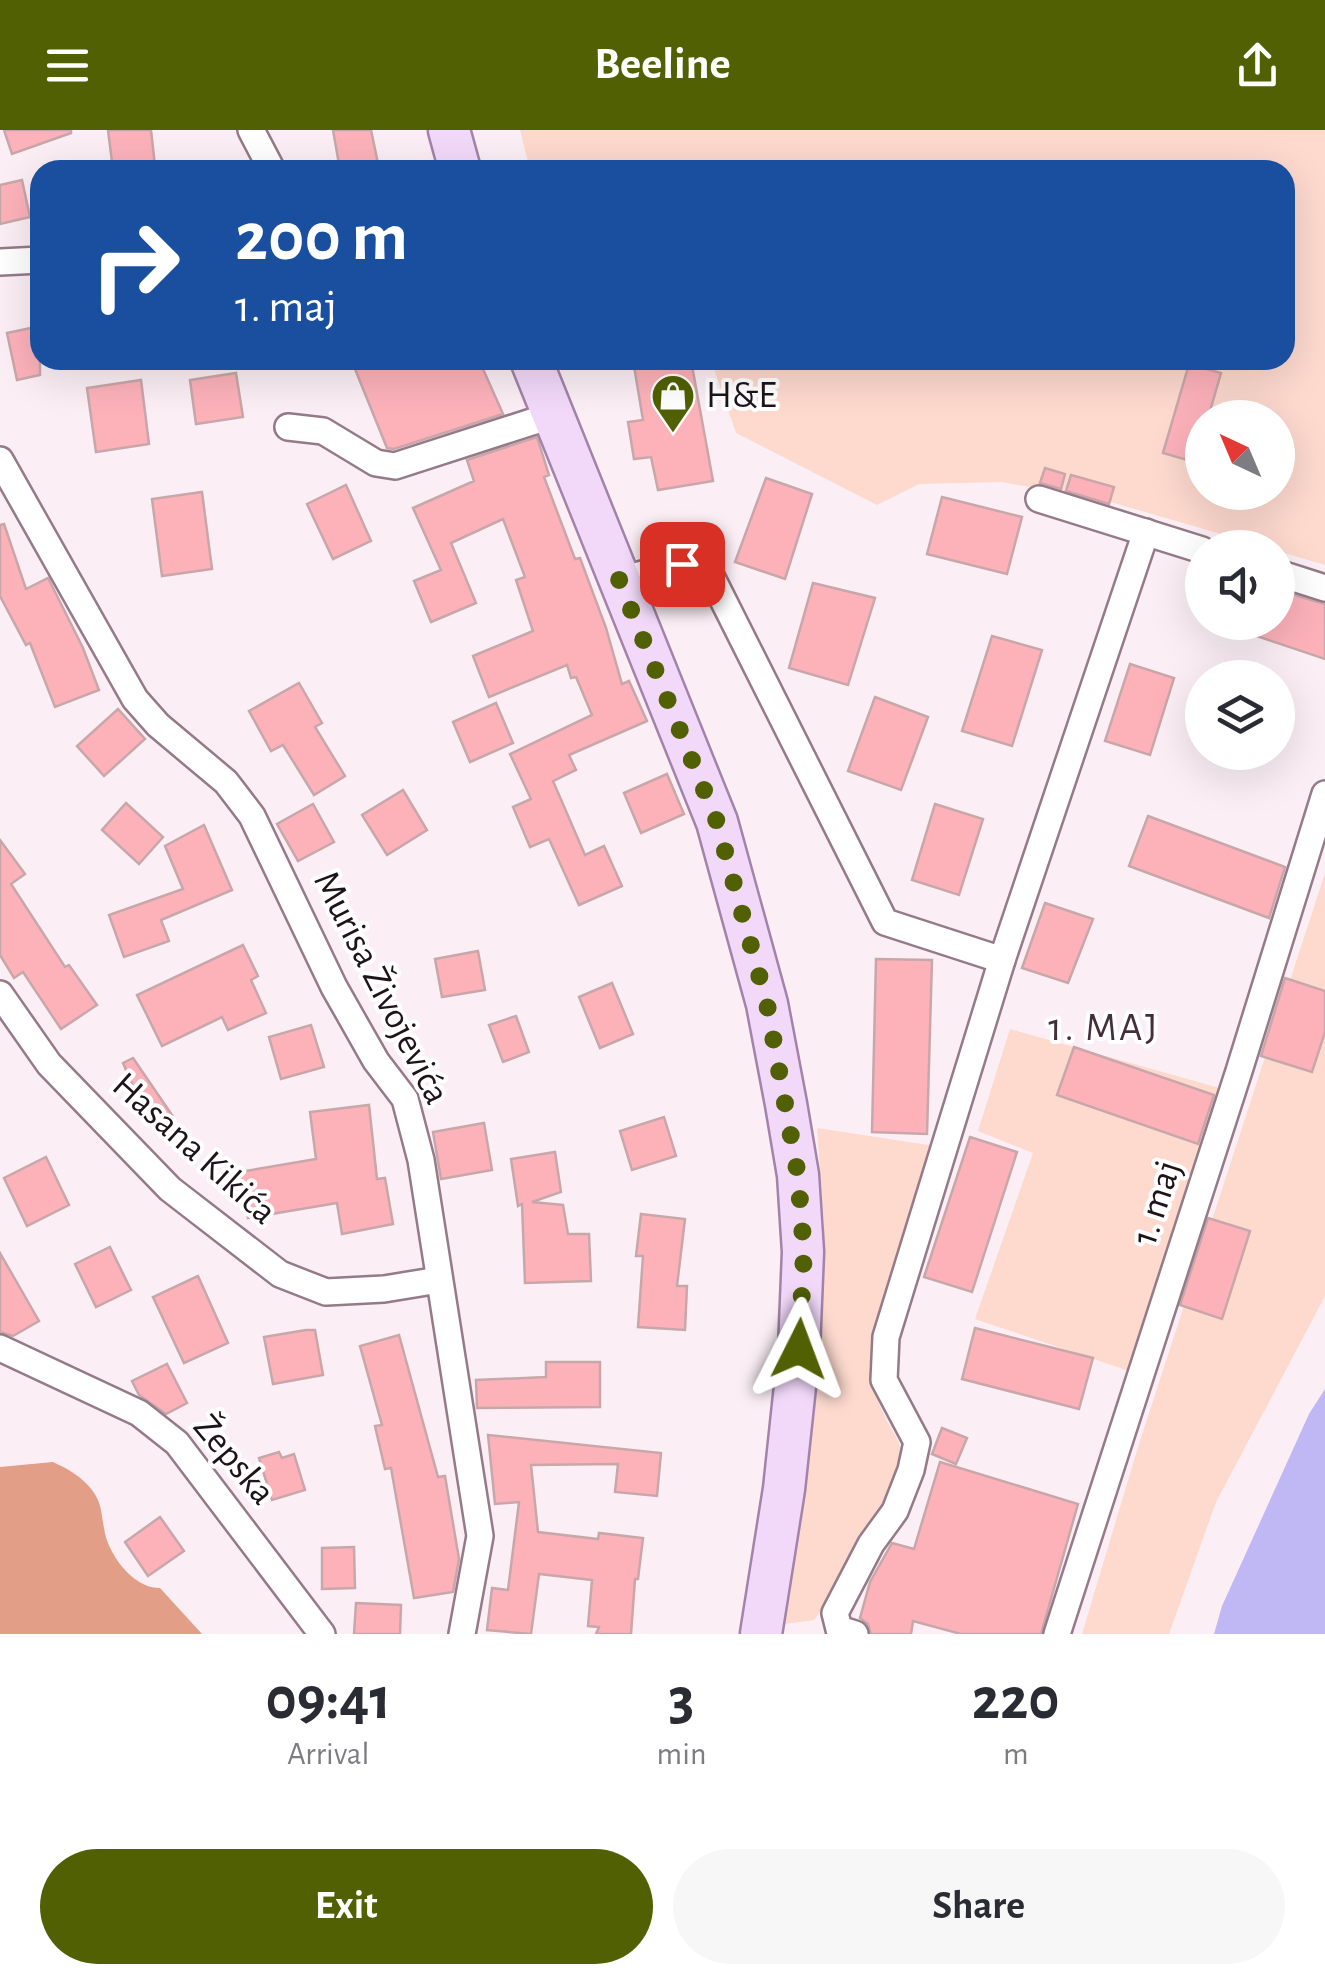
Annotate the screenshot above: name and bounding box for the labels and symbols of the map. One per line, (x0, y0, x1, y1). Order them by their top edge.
shop icon: H&E (650, 373, 696, 434)
place label: H&E (706, 377, 777, 415)
north arrow (1185, 400, 1295, 510)
pin (640, 522, 725, 607)
street label: Murisa Živojevića (306, 864, 459, 1111)
district label: 1. MAJ (1048, 1008, 1160, 1048)
street label: Hasana Kikića (105, 1066, 283, 1232)
street label: 1. maj (1126, 1156, 1188, 1250)
position arrow (747, 1297, 851, 1401)
street label: Žepska (186, 1406, 284, 1512)

